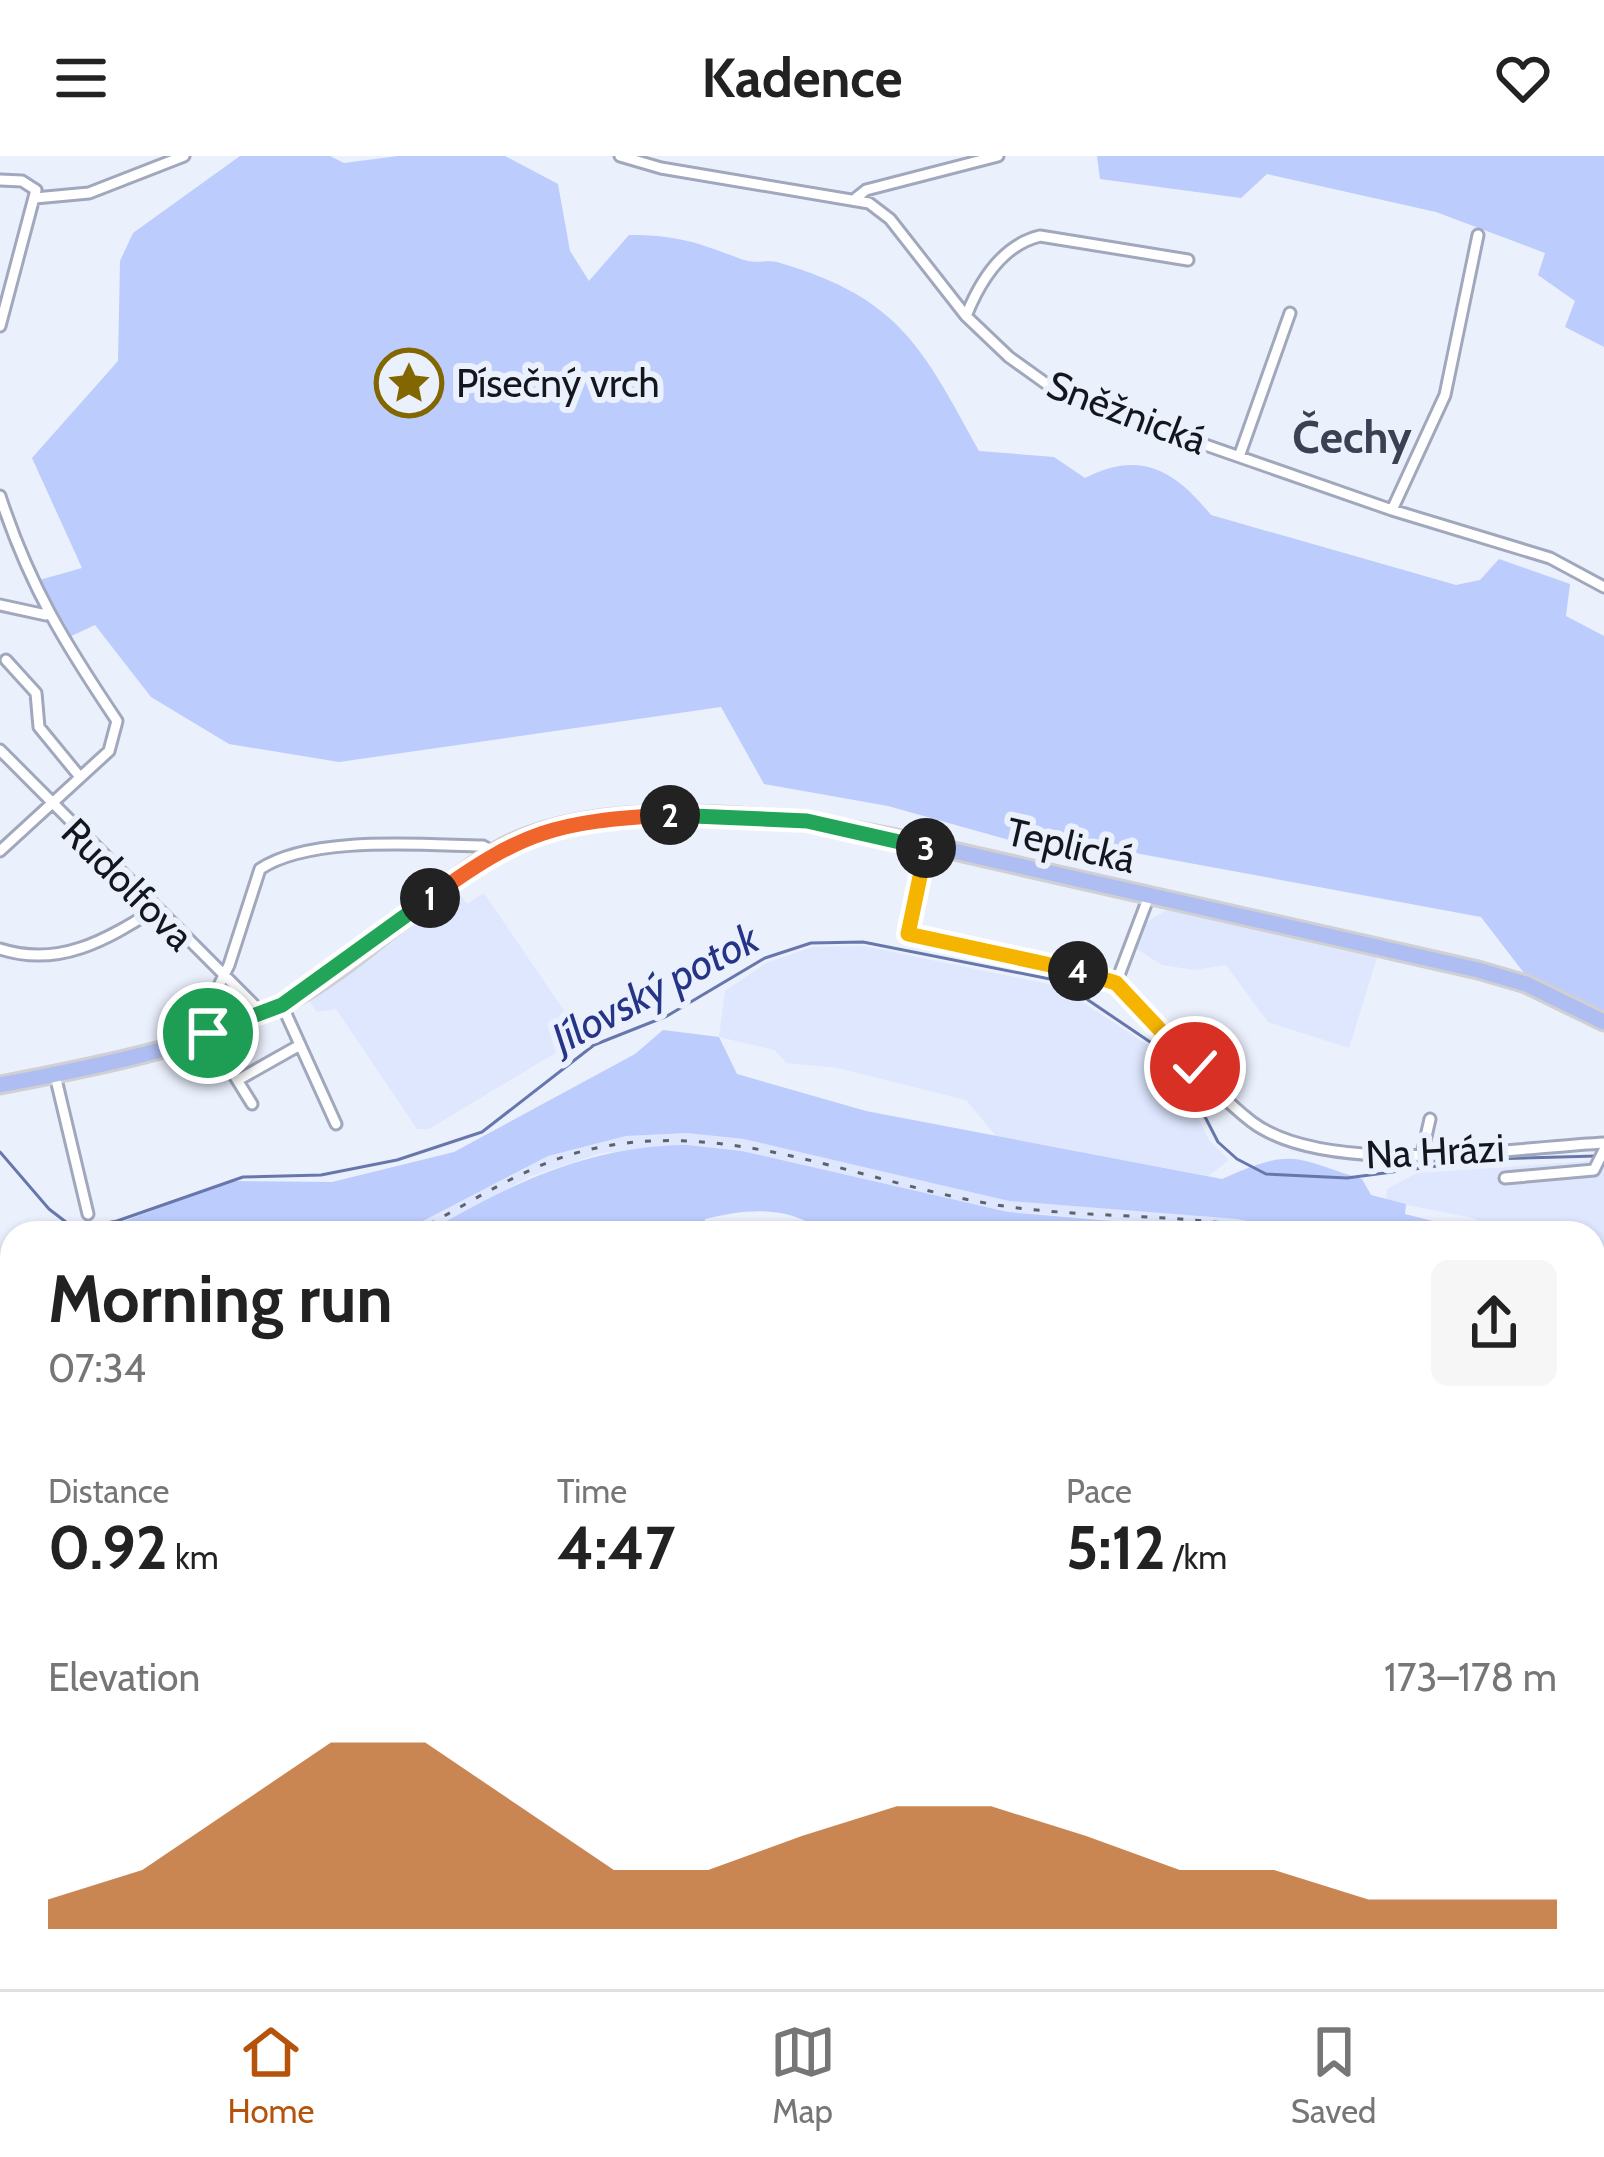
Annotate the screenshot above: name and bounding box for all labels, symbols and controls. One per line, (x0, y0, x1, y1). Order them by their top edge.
icon: menu (48, 45, 114, 111)
text: Kadence (701, 45, 903, 111)
icon: heart (1490, 45, 1556, 111)
place icon: Písečný vrch (374, 348, 444, 418)
place label: Písečný vrch (456, 359, 660, 407)
street label: Sněžnická (1041, 360, 1214, 464)
district label: Čechy (1292, 410, 1412, 464)
pin: 2 (640, 785, 700, 845)
text: 2 (661, 795, 679, 835)
street label: Teplická (1002, 807, 1140, 883)
street label: Rudolfova (52, 808, 204, 960)
pin: 3 (896, 818, 956, 878)
text: 3 (917, 828, 935, 868)
pin: 1 (400, 868, 460, 928)
text: 1 (424, 878, 436, 918)
water label: Jílovský potok (539, 911, 768, 1066)
pin: 4 (1048, 941, 1108, 1001)
text: 4 (1068, 951, 1088, 991)
pin (157, 982, 259, 1084)
icon: arrive (175, 1000, 241, 1066)
pin (1144, 1016, 1246, 1118)
icon: check (1162, 1034, 1228, 1100)
street label: Na Hrázi (1364, 1123, 1506, 1179)
text: Morning run (48, 1258, 393, 1339)
button: share (1431, 1260, 1557, 1386)
text: 07:34 (48, 1344, 146, 1392)
text: Distance (48, 1471, 169, 1511)
text: Time (557, 1471, 627, 1511)
text: Pace (1066, 1471, 1132, 1511)
text: 0.92 (48, 1511, 168, 1584)
text: 4:47 (557, 1511, 675, 1584)
text: 5:12 (1066, 1511, 1165, 1584)
text: km (168, 1537, 219, 1577)
text: /km (1165, 1537, 1227, 1577)
text: Elevation (48, 1653, 200, 1701)
text: 173–178 m (1384, 1653, 1557, 1701)
tab: Home (228, 2019, 314, 2131)
tab: Map (770, 2019, 836, 2131)
tab: Saved (1291, 2019, 1376, 2131)

